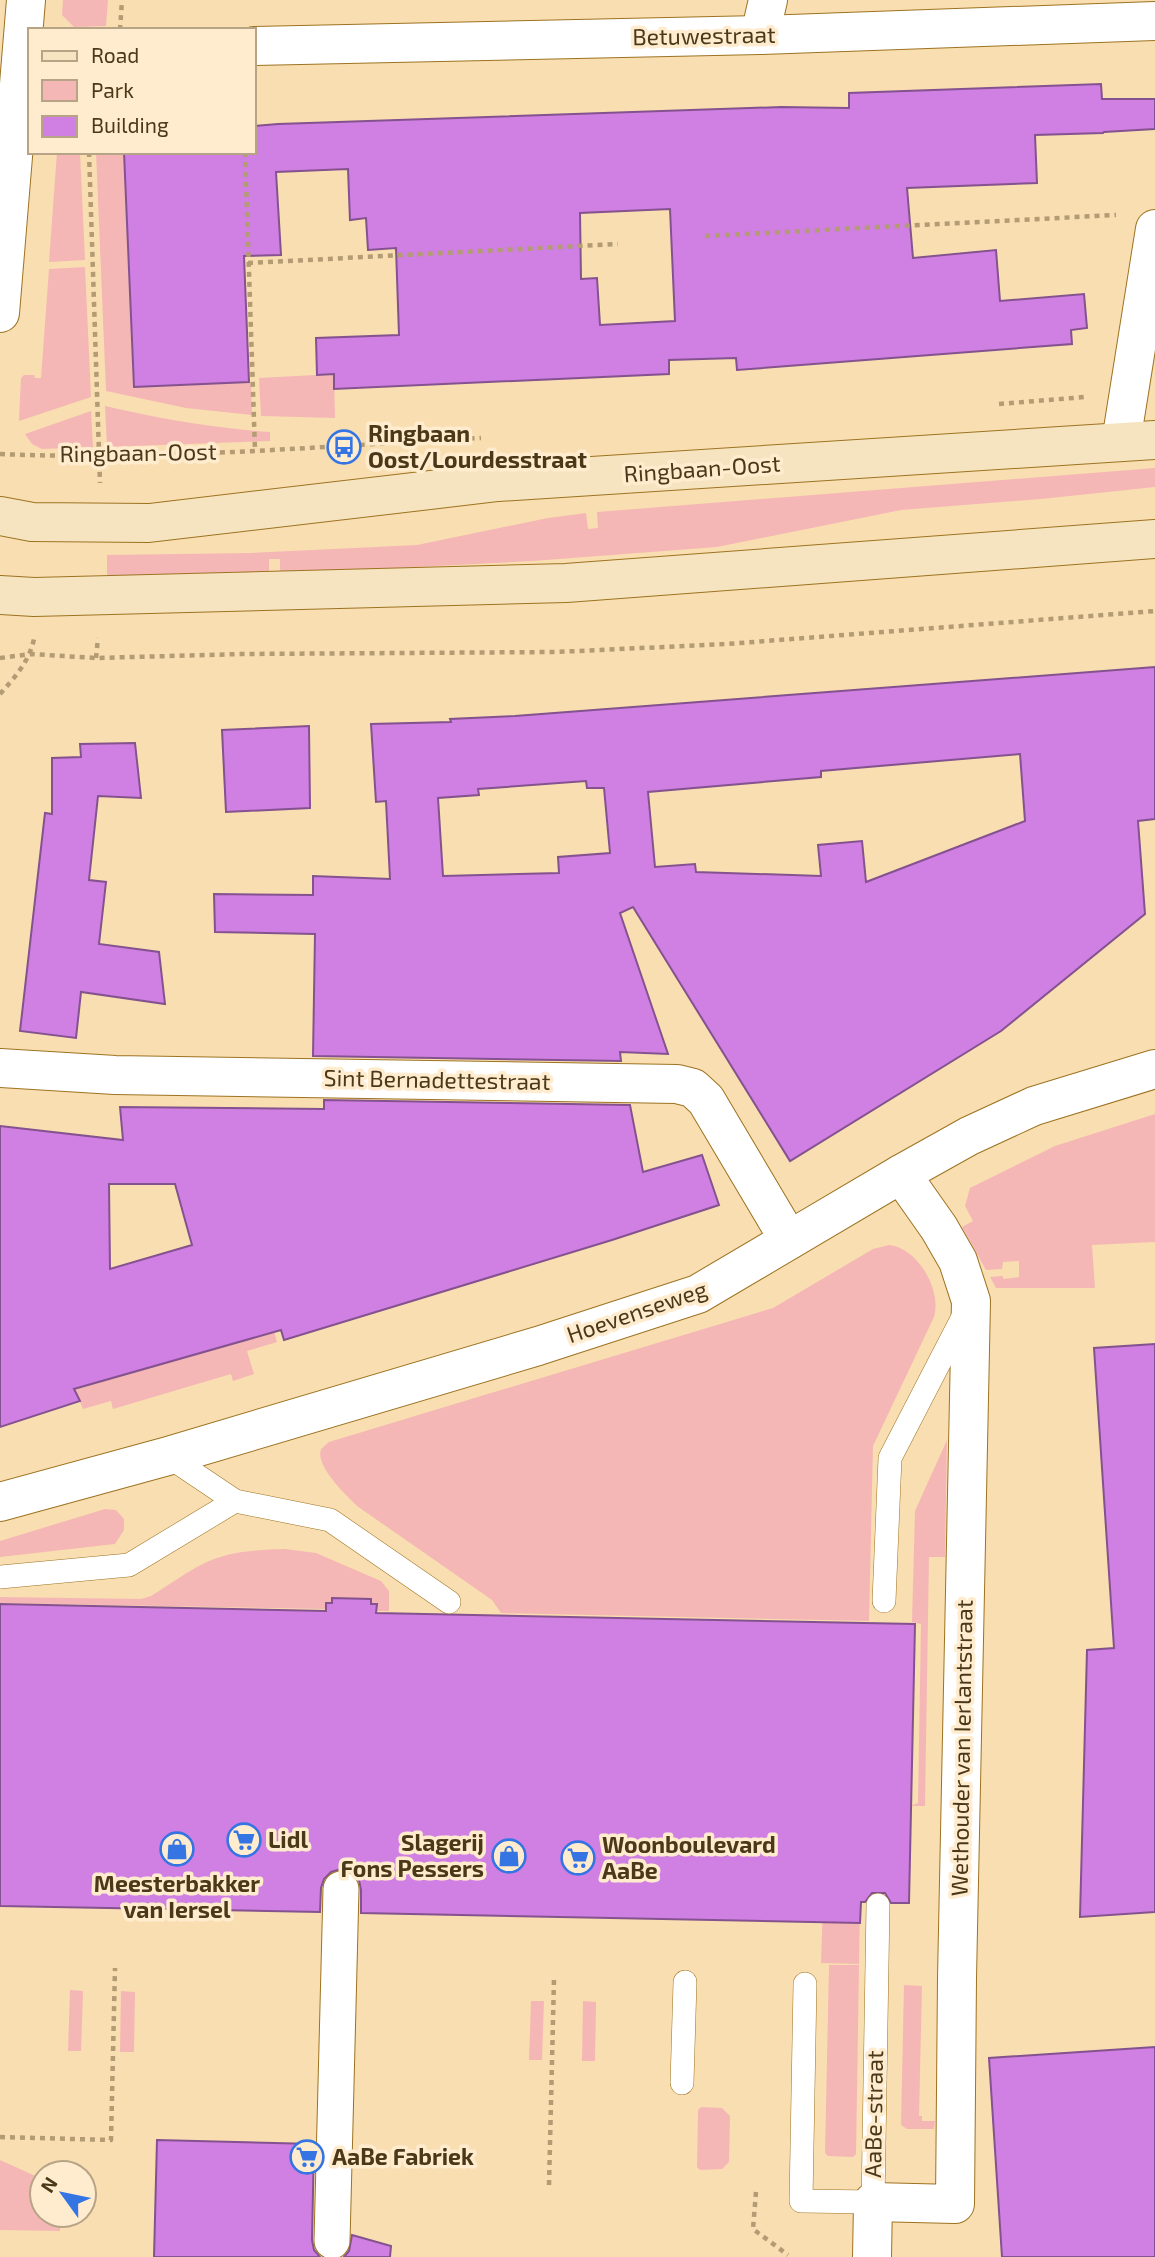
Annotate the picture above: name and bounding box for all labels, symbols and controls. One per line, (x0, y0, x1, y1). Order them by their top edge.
street label: Betuwestraat (632, 20, 776, 50)
legend (28, 28, 256, 154)
text: Road (91, 42, 139, 67)
text: Park (91, 77, 134, 102)
text: Building (91, 112, 169, 137)
place label: Ringbaan Oost/Lourdesstraat (368, 419, 587, 473)
bus stop icon: Ringbaan Oost/Lourdesstraat (325, 428, 363, 466)
street label: Ringbaan-Oost (59, 437, 217, 467)
street label: Ringbaan-Oost (623, 449, 781, 487)
street label: Sint Bernadettestraat (323, 1063, 551, 1095)
street label: Hoevenseweg (563, 1274, 711, 1348)
street label: Wethouder van Ierlantstraat (944, 1599, 978, 1897)
supermarket icon: Lidl (225, 1821, 263, 1859)
place label: Lidl (268, 1825, 308, 1853)
place label: Slagerij Fons Pessers (340, 1828, 484, 1882)
shop icon: Meesterbakker van Iersel (158, 1830, 196, 1868)
place label: Woonboulevard AaBe (602, 1830, 776, 1884)
shop icon: Slagerij Fons Pessers (490, 1837, 528, 1875)
supermarket icon: Woonboulevard AaBe (559, 1839, 597, 1877)
place label: Meesterbakker van Iersel (94, 1869, 260, 1923)
street label: AaBe-straat (858, 2050, 888, 2178)
supermarket icon: AaBe Fabriek (288, 2138, 326, 2176)
place label: AaBe Fabriek (332, 2142, 474, 2170)
north arrow (28, 2159, 98, 2229)
text: N (35, 2172, 62, 2196)

